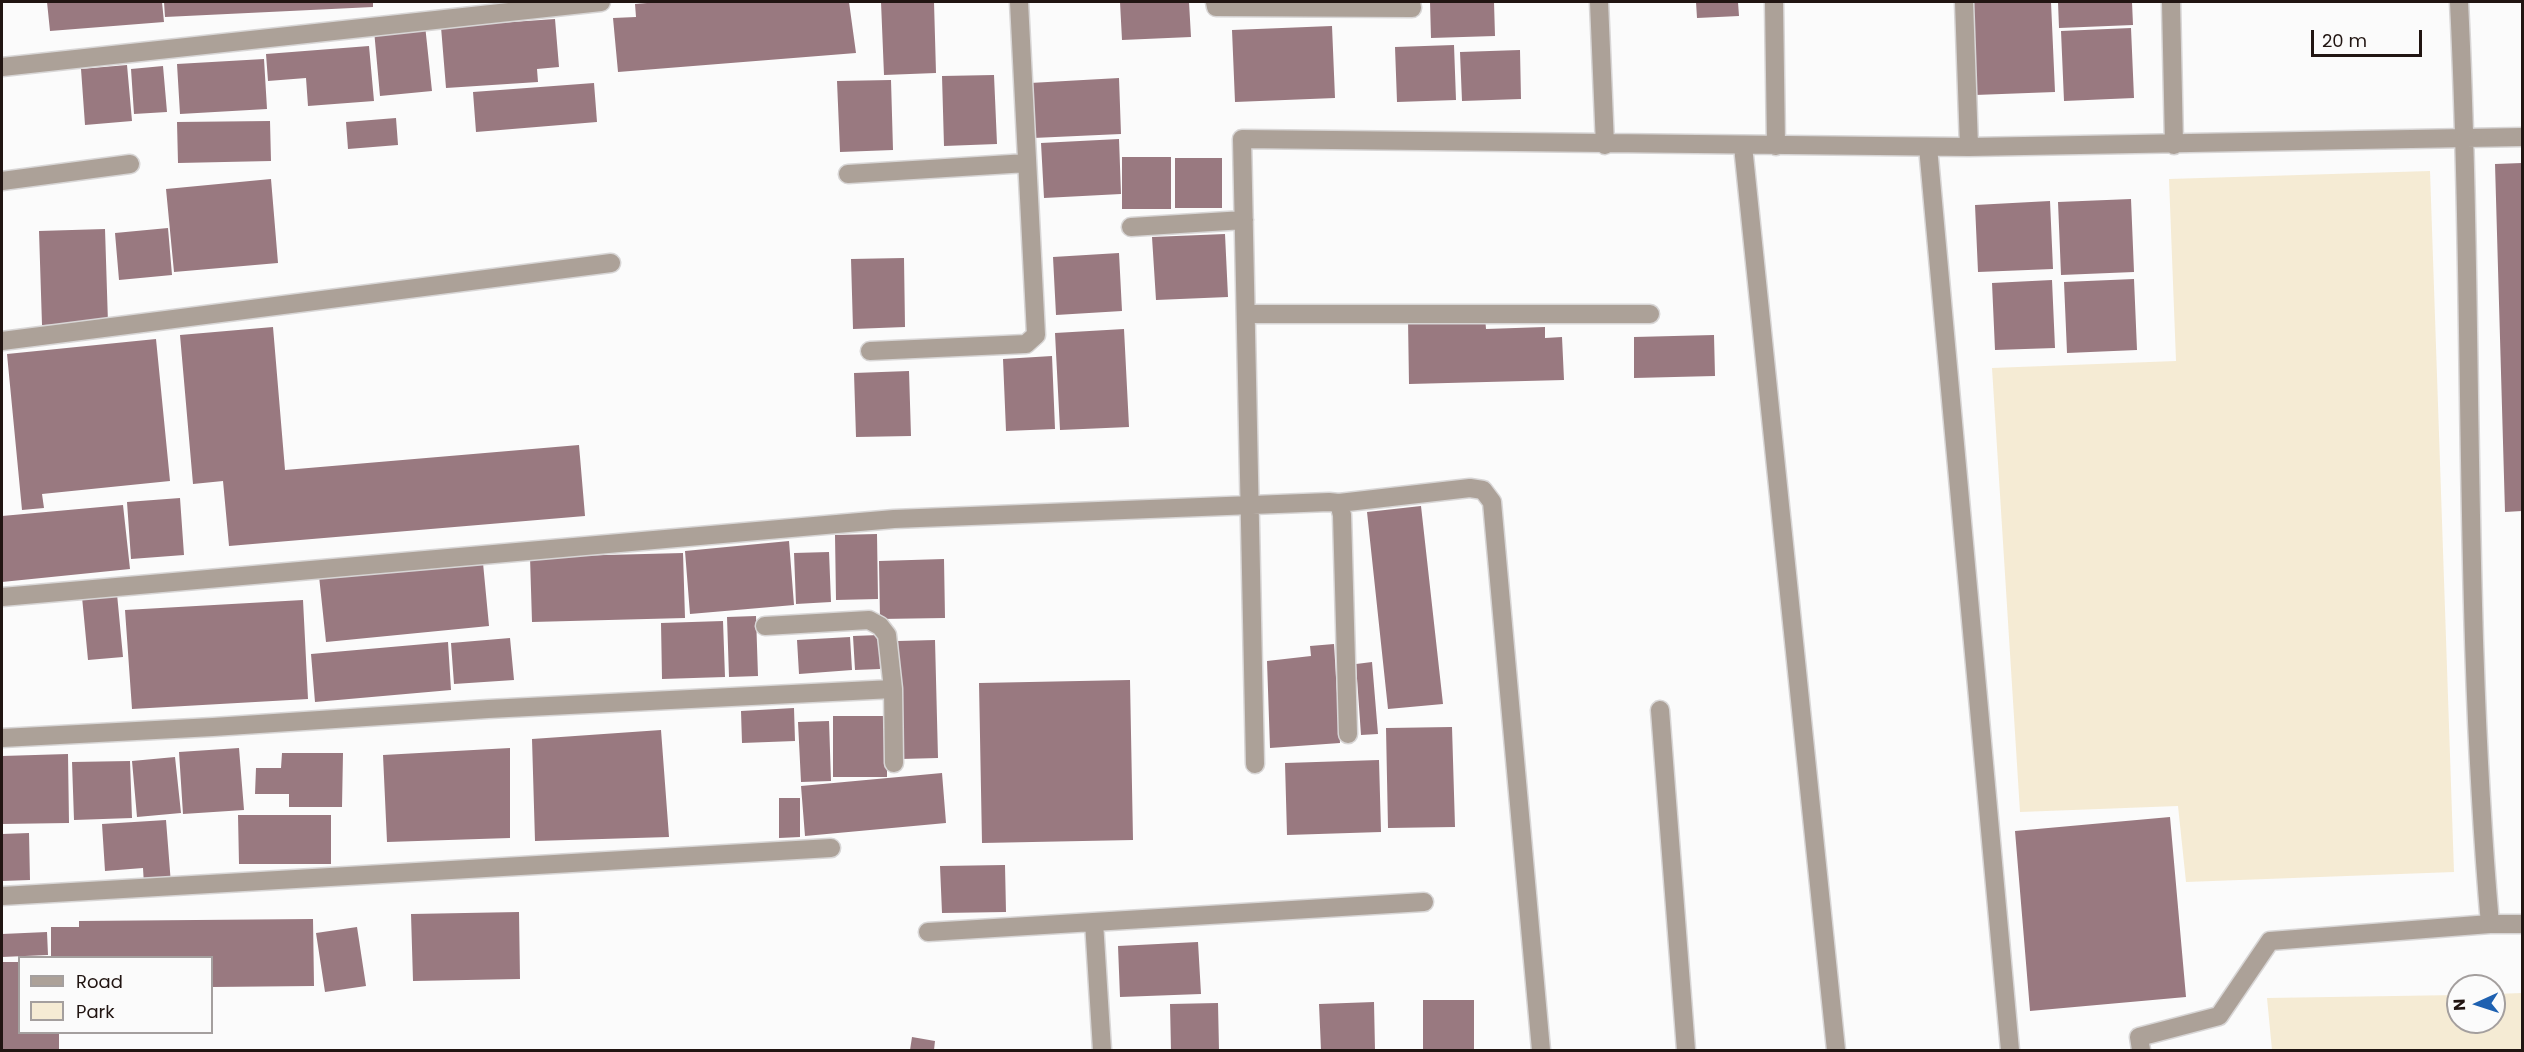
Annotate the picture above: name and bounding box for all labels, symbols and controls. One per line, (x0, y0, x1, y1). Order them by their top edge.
scale bar (2314, 18, 2425, 56)
text: 20 m (2322, 28, 2367, 53)
legend (18, 956, 213, 1034)
text: Road (76, 969, 123, 994)
north arrow (2446, 974, 2506, 1034)
text: N (2448, 998, 2471, 1011)
text: Park (76, 999, 115, 1024)

